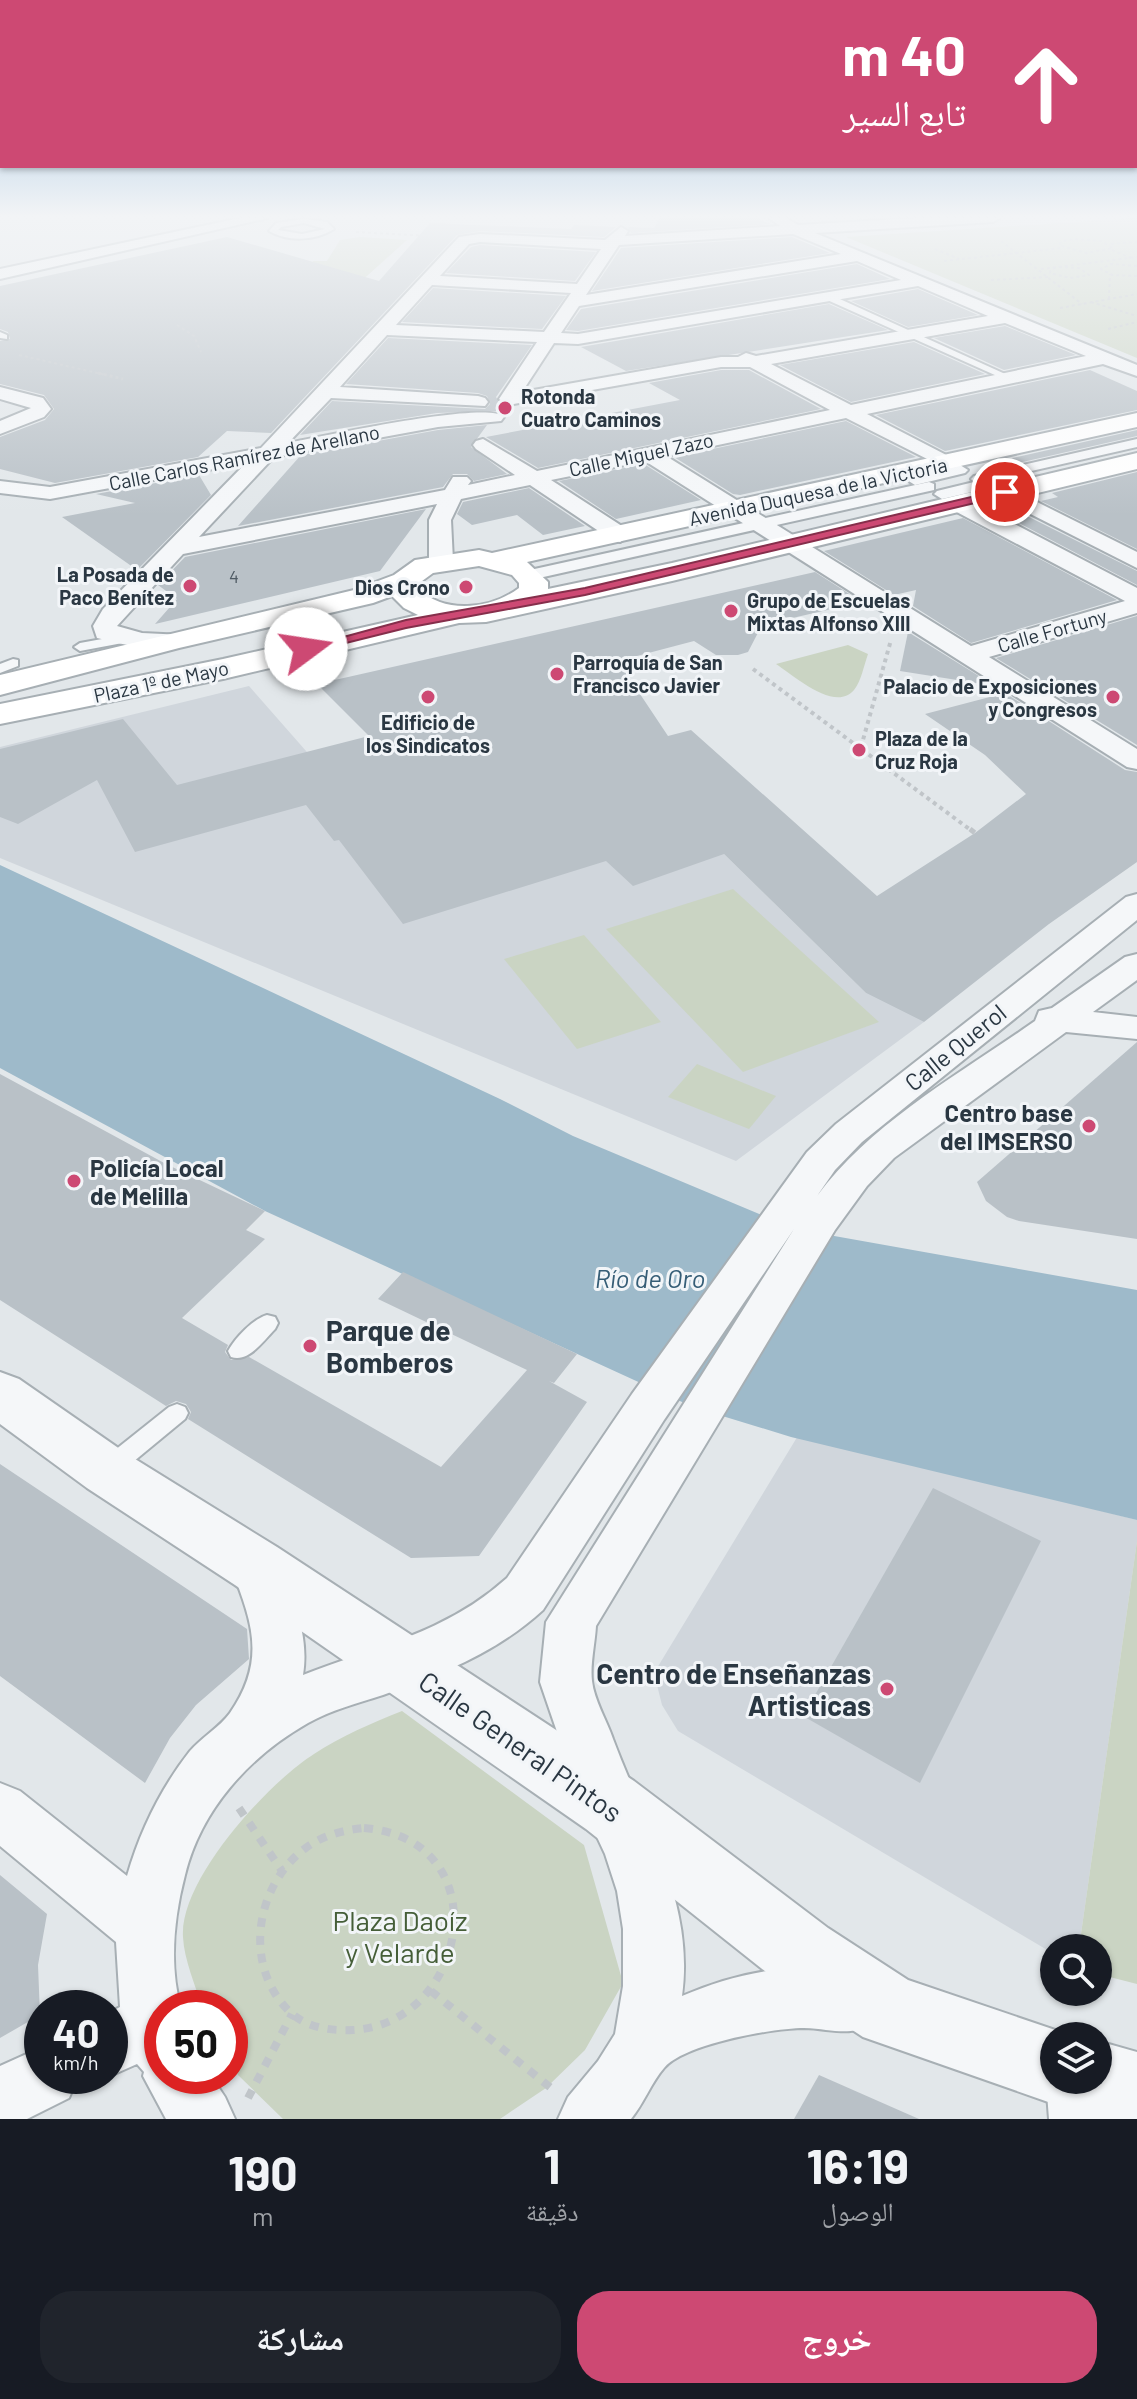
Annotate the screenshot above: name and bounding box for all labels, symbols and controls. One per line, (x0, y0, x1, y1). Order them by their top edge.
text: 40 m (842, 20, 966, 87)
icon: ahead (994, 32, 1098, 136)
text: تابع السير (843, 90, 966, 133)
place label: Rotonda Cuatro Caminos (521, 384, 661, 431)
marker: Rotonda Cuatro Caminos (496, 399, 514, 417)
street label: Calle Carlos Ramírez de Arellano (107, 419, 381, 495)
street label: Calle Miguel Zazo (567, 427, 715, 481)
street label: Avenida Duquesa de la Victoria (687, 452, 949, 530)
pin (971, 458, 1039, 526)
icon: arrive (983, 470, 1027, 514)
place label: La Posada de Paco Benítez (57, 562, 174, 609)
house number: 4 (229, 565, 239, 587)
place label: Dios Crono (355, 575, 450, 599)
marker: La Posada de Paco Benítez (181, 577, 199, 595)
marker: Dios Crono (457, 578, 475, 596)
place label: Grupo de Escuelas Mixtas Alfonso XIII (747, 588, 910, 635)
marker: Grupo de Escuelas Mixtas Alfonso XIII (722, 602, 740, 620)
street label: Calle Fortuny (994, 603, 1110, 657)
position arrow (264, 607, 348, 691)
place label: Parroquía de San Francisco Javier (573, 650, 723, 697)
street label: Plaza 1º de Mayo (91, 655, 231, 707)
marker: Parroquía de San Francisco Javier (548, 665, 566, 683)
place label: Palacio de Exposiciones y Congresos (883, 674, 1097, 721)
marker: Edificio de los Sindicatos (419, 688, 437, 706)
marker: Palacio de Exposiciones y Congresos (1104, 688, 1122, 706)
place label: Edificio de los Sindicatos (366, 710, 490, 757)
place label: Plaza de la Cruz Roja (875, 726, 968, 773)
marker: Plaza de la Cruz Roja (850, 741, 868, 759)
street label: Calle Querol (898, 997, 1012, 1097)
place label: Centro base del IMSERSO (940, 1098, 1073, 1155)
marker: Centro base del IMSERSO (1080, 1117, 1098, 1135)
place label: Policía Local de Melilla (90, 1153, 224, 1210)
marker: Policía Local de Melilla (65, 1172, 83, 1190)
water label: Río de Oro (595, 1262, 705, 1293)
place label: Parque de Bomberos (326, 1313, 453, 1379)
marker: Parque de Bomberos (301, 1337, 319, 1355)
place label: Centro de Enseñanzas Artisticas (596, 1656, 871, 1722)
street label: Calle General Pintos (413, 1663, 629, 1829)
marker: Centro de Enseñanzas Artisticas (878, 1680, 896, 1698)
park label: Plaza Daoíz y Velarde (333, 1903, 467, 1969)
map controls (1040, 1934, 1112, 2094)
button: search (1040, 1934, 1112, 2006)
speed limit sign: 50 (144, 1990, 248, 2094)
text: 40 (53, 2008, 100, 2056)
button: layers (1040, 2022, 1112, 2094)
text: km/h (53, 2050, 99, 2074)
text: 1 (544, 2136, 561, 2194)
text: 16:19 (806, 2136, 909, 2194)
text: 190 (228, 2143, 298, 2201)
text: دقيقة (526, 2195, 578, 2226)
text: الوصول (822, 2195, 894, 2226)
text: m (252, 2200, 274, 2231)
button: مشاركة (40, 2291, 561, 2383)
button: خروج (577, 2291, 1097, 2383)

